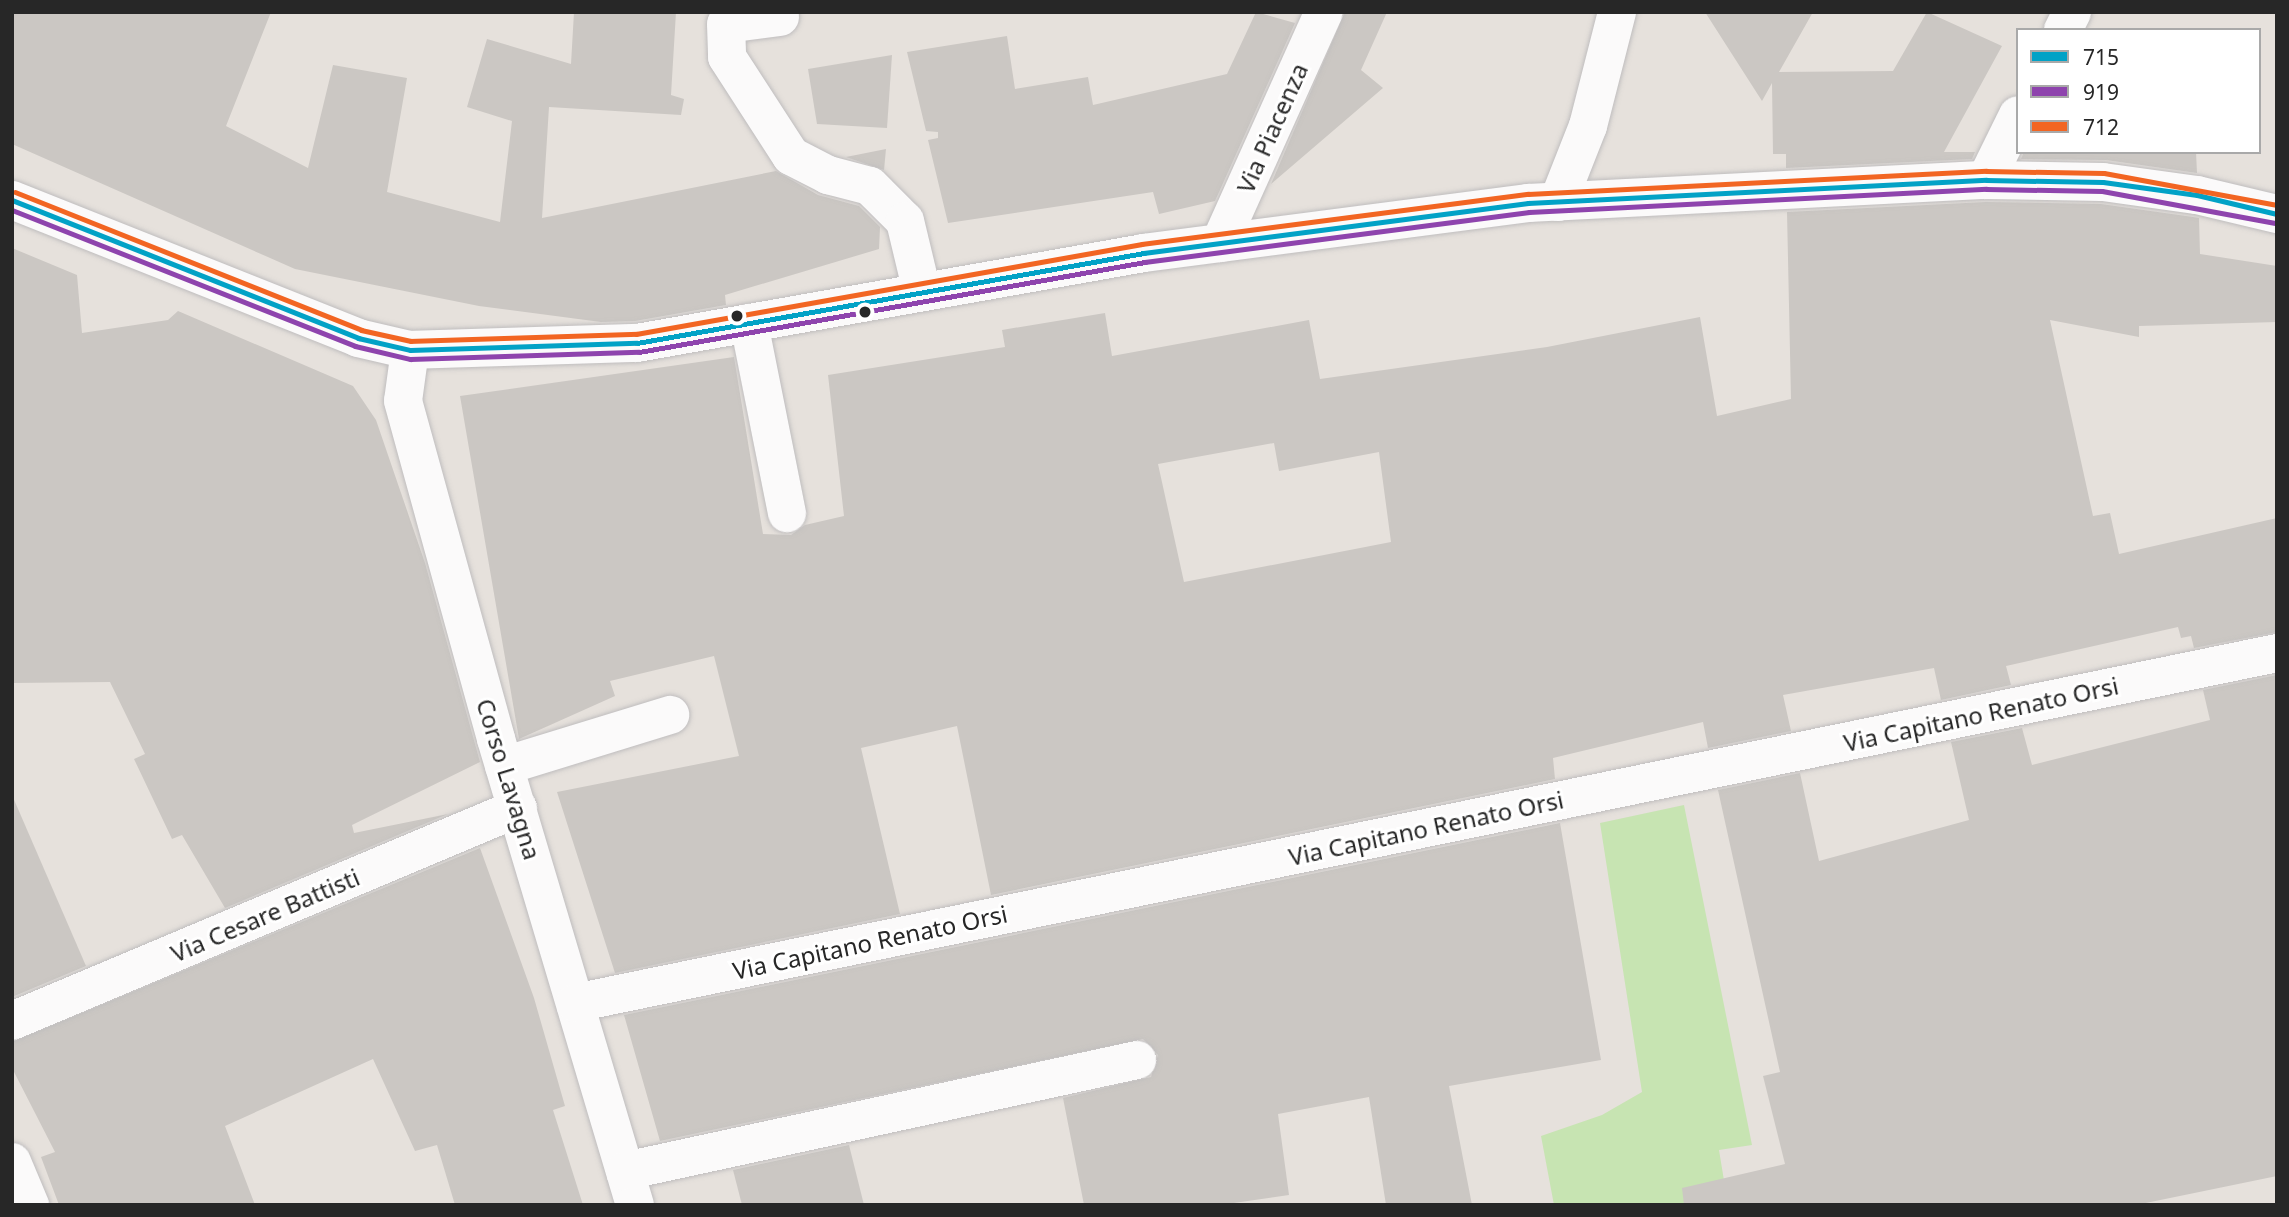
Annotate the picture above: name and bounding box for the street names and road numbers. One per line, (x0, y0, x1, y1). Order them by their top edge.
street label: Via Piacenza (1231, 59, 1313, 197)
street label: Via Capitano Renato Orsi (1841, 671, 2121, 757)
street label: Corso Lavagna (471, 695, 547, 863)
street label: Via Capitano Renato Orsi (1286, 785, 1566, 871)
street label: Via Cesare Battisti (166, 862, 364, 968)
street label: Via Capitano Renato Orsi (730, 899, 1010, 985)

